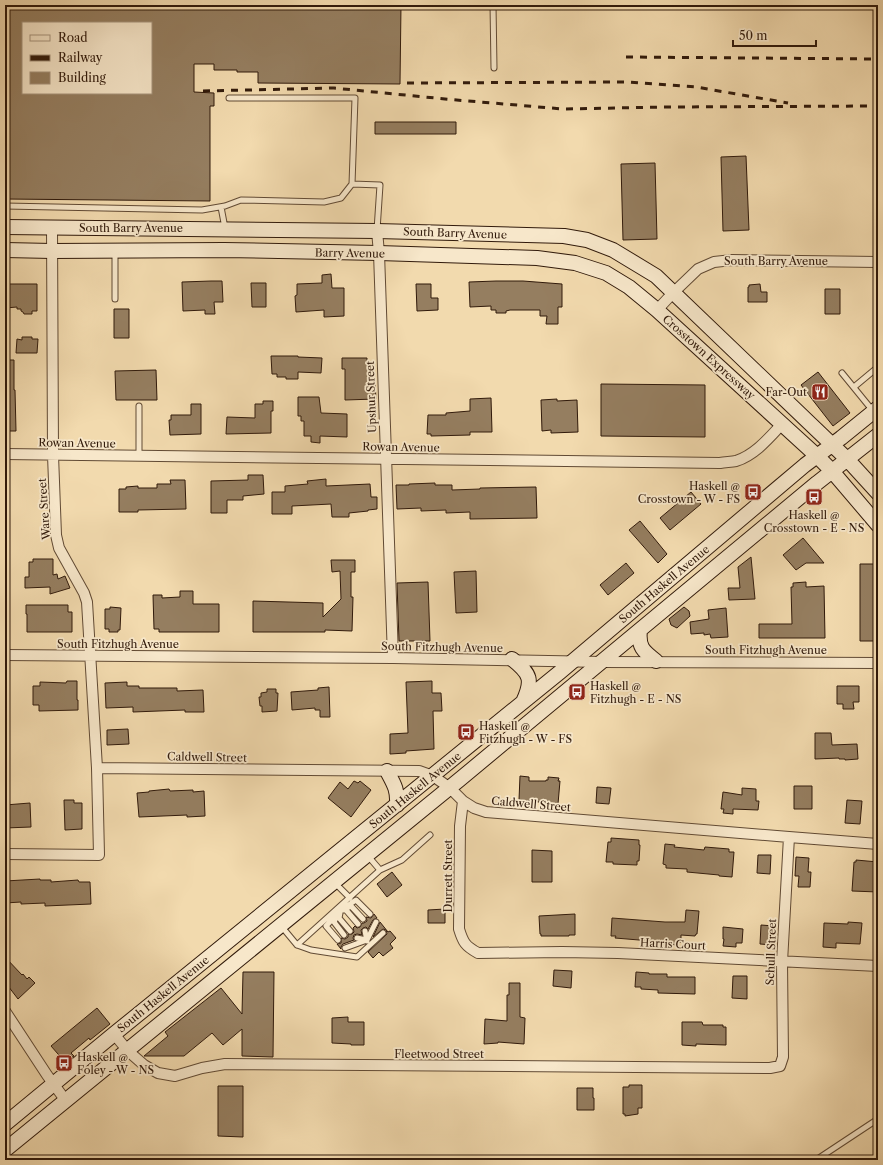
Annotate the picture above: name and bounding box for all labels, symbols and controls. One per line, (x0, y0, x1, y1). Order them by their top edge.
legend (22, 22, 152, 94)
scale bar (733, 22, 816, 48)
text: 50 m (739, 28, 768, 43)
text: Road (58, 30, 88, 45)
text: Railway (58, 50, 103, 65)
text: Building (58, 70, 106, 85)
street label: South Barry Avenue (79, 221, 183, 235)
street label: South Barry Avenue (403, 224, 507, 242)
street label: Barry Avenue (315, 245, 385, 261)
street label: South Barry Avenue (724, 254, 828, 268)
street label: Crosstown Expressway (660, 312, 759, 403)
street label: Upshur Street (363, 361, 379, 433)
restaurant icon: Far-Out (810, 382, 830, 402)
place label: Far-Out (765, 385, 807, 399)
street label: Rowan Avenue (38, 435, 116, 451)
street label: Rowan Avenue (362, 439, 440, 455)
street label: Ware Street (35, 478, 53, 541)
place label: Haskell @ Crosstown - W - FS (638, 479, 740, 506)
bus stop icon: Haskell @ Crosstown - W - FS (743, 482, 763, 502)
bus stop icon: Haskell @ Crosstown - E - NS (804, 487, 824, 507)
place label: Haskell @ Crosstown - E - NS (764, 508, 864, 535)
street label: South Haskell Avenue (616, 542, 712, 626)
street label: South Fitzhugh Avenue (57, 637, 179, 651)
street label: South Fitzhugh Avenue (381, 639, 503, 655)
street label: South Fitzhugh Avenue (705, 643, 827, 657)
place label: Haskell @ Fitzhugh - E - NS (590, 679, 681, 706)
bus stop icon: Haskell @ Fitzhugh - E - NS (567, 682, 587, 702)
place label: Haskell @ Fitzhugh - W - FS (479, 719, 572, 746)
bus stop icon: Haskell @ Fitzhugh - W - FS (456, 722, 476, 742)
street label: Caldwell Street (167, 749, 247, 765)
street label: South Haskell Avenue (366, 749, 464, 831)
street label: Caldwell Street (491, 794, 571, 814)
street label: Durrett Street (441, 839, 455, 912)
street label: Schull Street (763, 918, 779, 986)
street label: Harris Court (640, 935, 706, 953)
street label: South Haskell Avenue (114, 953, 212, 1035)
street label: Fleetwood Street (394, 1047, 484, 1061)
place label: Haskell @ Foley - W - NS (77, 1050, 154, 1077)
bus stop icon: Haskell @ Foley - W - NS (54, 1053, 74, 1073)

